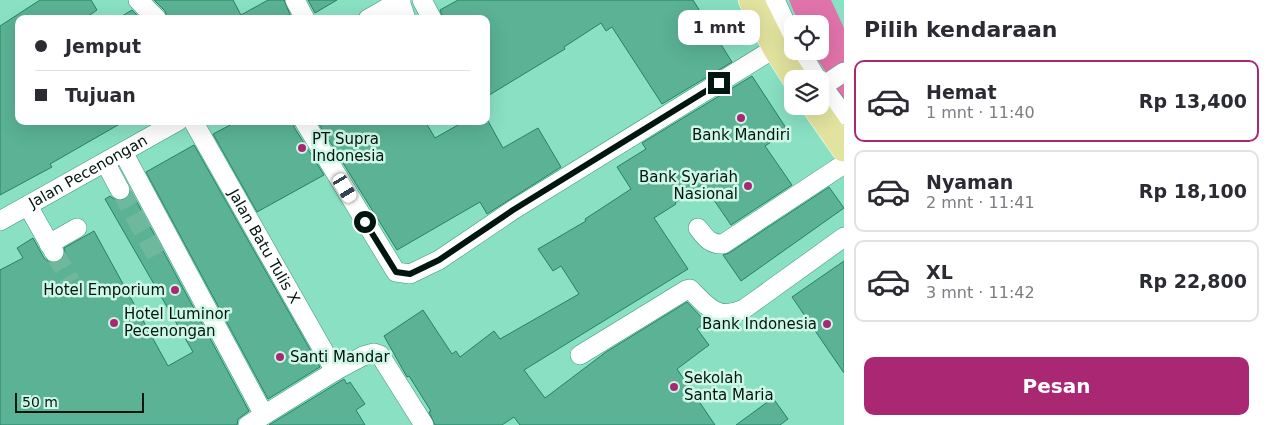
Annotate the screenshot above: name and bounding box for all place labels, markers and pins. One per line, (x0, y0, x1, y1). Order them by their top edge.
marker: Bank Mandiri (735, 112, 747, 124)
place label: Bank Mandiri (692, 126, 790, 144)
place label: PT Supra Indonesia (312, 130, 385, 165)
marker: PT Supra Indonesia (296, 142, 308, 154)
place label: Bank Syariah Nasional (639, 168, 738, 203)
marker: Bank Syariah Nasional (742, 180, 754, 192)
place label: Hotel Emporium (43, 281, 165, 299)
marker: Hotel Emporium (169, 284, 181, 296)
place label: Hotel Luminor Pecenongan (124, 305, 231, 340)
place label: Bank Indonesia (702, 315, 817, 333)
marker: Hotel Luminor Pecenongan (108, 317, 120, 329)
marker: Bank Indonesia (821, 318, 833, 330)
place label: Santi Mandar (290, 348, 390, 366)
marker: Santi Mandar (274, 351, 286, 363)
place label: Sekolah Santa Maria (684, 369, 774, 404)
marker: Sekolah Santa Maria (668, 381, 680, 393)

